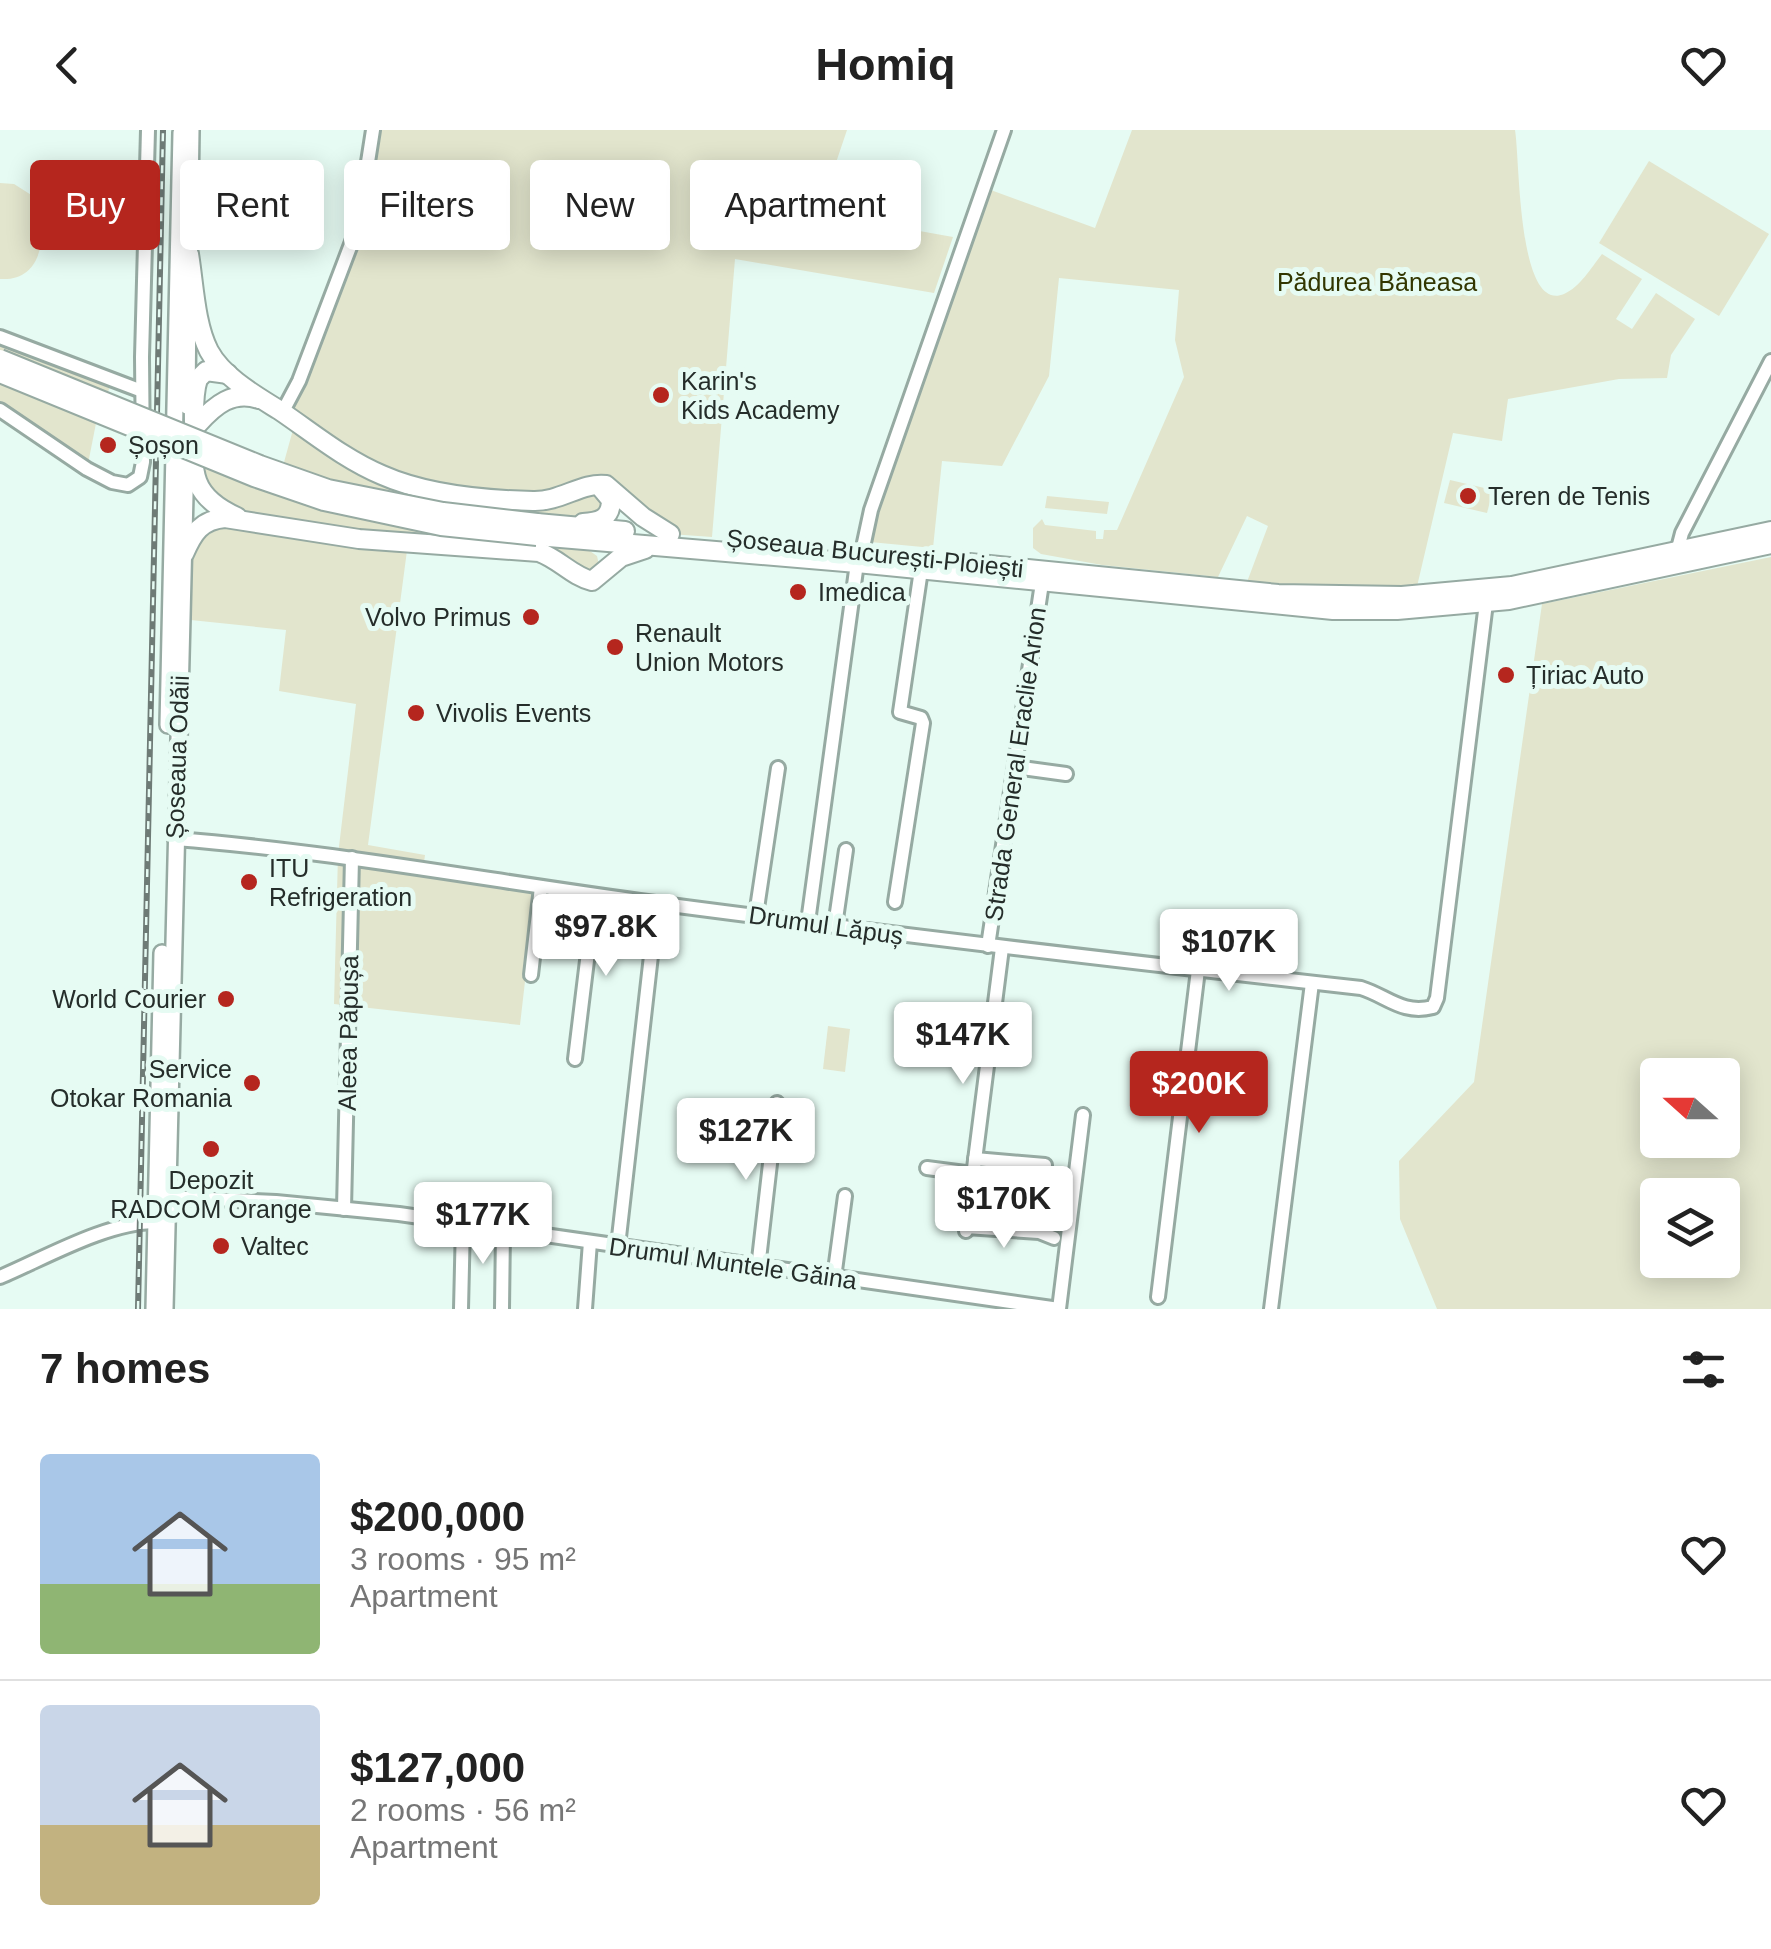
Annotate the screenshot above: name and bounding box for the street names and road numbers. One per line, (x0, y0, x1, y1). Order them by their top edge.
street label: Șoseaua București-Ploiești (725, 523, 1025, 583)
street label: Strada General Eraclie Arion (979, 605, 1051, 923)
street label: Șoseaua Odăii (160, 675, 194, 839)
street label: Drumul Lăpuș (747, 900, 905, 950)
street label: Aleea Păpușa (333, 955, 363, 1111)
street label: Drumul Muntele Găina (607, 1232, 859, 1294)

